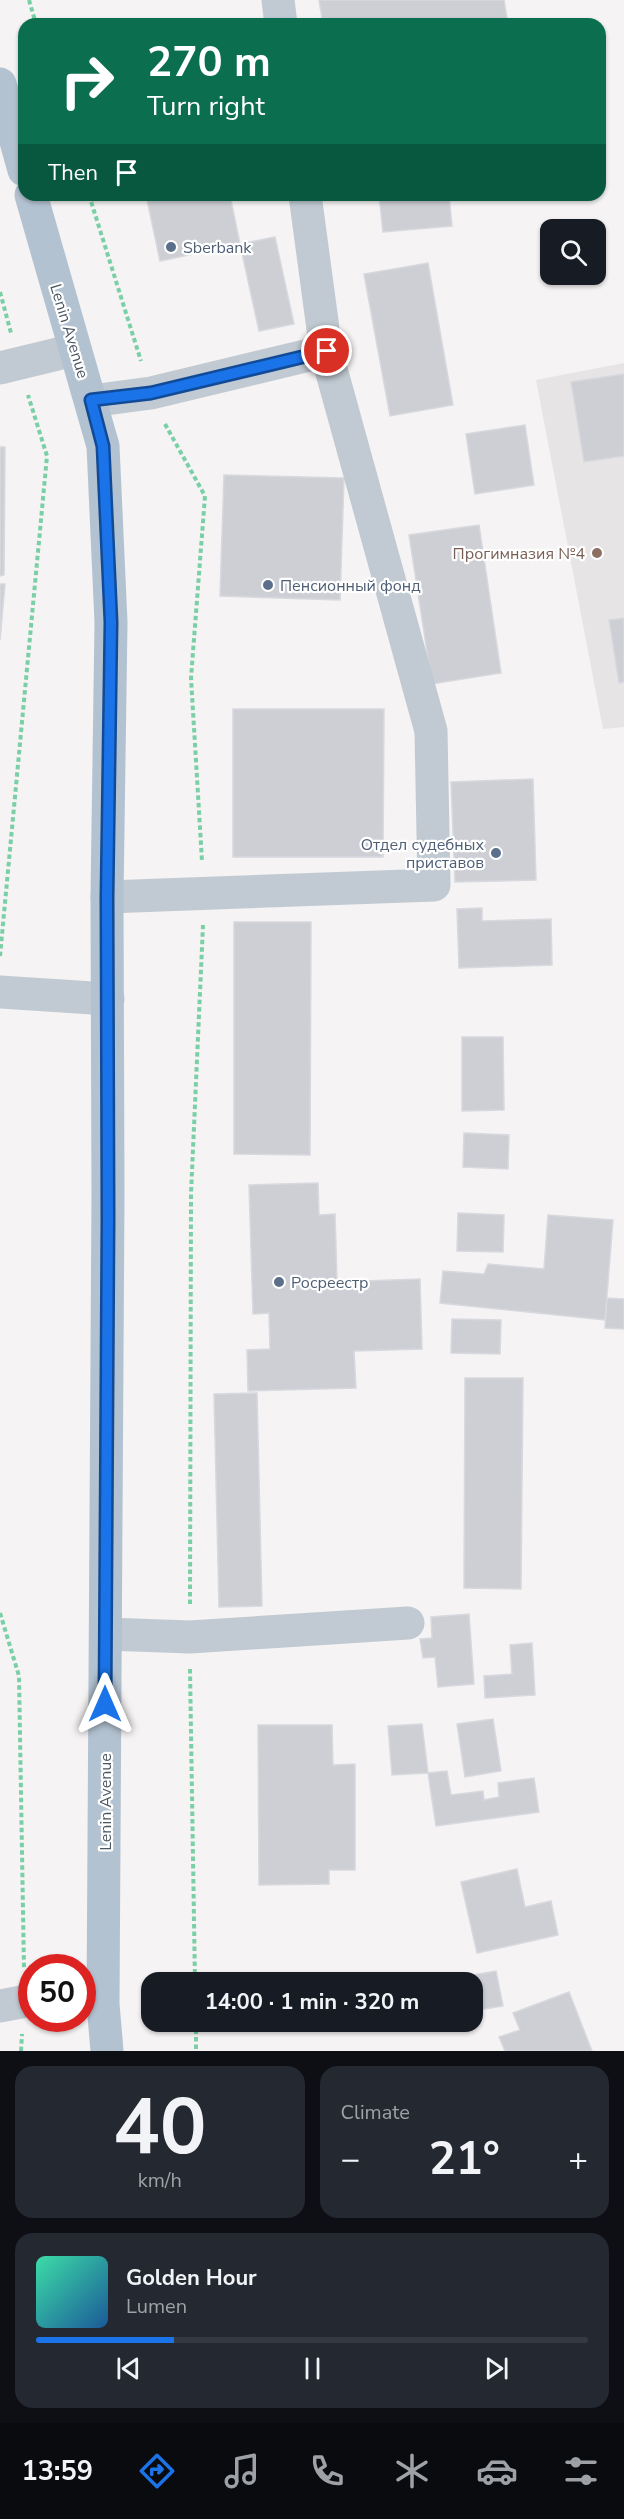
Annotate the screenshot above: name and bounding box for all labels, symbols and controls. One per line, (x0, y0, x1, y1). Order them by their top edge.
text: 270 m (147, 34, 271, 91)
icon: right (48, 42, 126, 120)
text: Turn right (147, 88, 265, 125)
icon: arrive (110, 156, 143, 189)
text: Then (48, 158, 98, 188)
map controls (540, 219, 606, 285)
button: search (540, 219, 606, 285)
place label: Sberbank (183, 237, 252, 259)
marker: Sberbank (164, 240, 178, 254)
street label: Lenin Avenue (44, 281, 94, 381)
pin (301, 325, 352, 376)
icon: arrive (310, 334, 343, 367)
place label: Прогимназия №4 (453, 543, 585, 565)
marker: Прогимназия №4 (590, 546, 604, 560)
place label: Пенсионный фонд (280, 575, 421, 597)
marker: Пенсионный фонд (261, 578, 275, 592)
place label: Отдел судебных приставов (361, 834, 484, 874)
marker: Отдел судебных приставов (489, 846, 503, 860)
place label: Росреестр (291, 1272, 368, 1294)
marker: Росреестр (272, 1275, 286, 1289)
position arrow (73, 1672, 137, 1736)
street label: Lenin Avenue (95, 1753, 117, 1851)
speed limit sign: 50 (18, 1954, 96, 2032)
text: 14:00 · 1 min · 320 m (205, 1987, 419, 2017)
text: 40 (113, 2074, 207, 2181)
text: Climate (341, 2099, 410, 2126)
text: 21° (429, 2129, 500, 2190)
text: − (341, 2137, 360, 2182)
text: + (568, 2137, 588, 2182)
text: km/h (138, 2167, 182, 2194)
text: Golden Hour (126, 2263, 257, 2293)
text: Lumen (126, 2293, 187, 2320)
icon: previous (112, 2352, 145, 2385)
icon: pause (296, 2352, 329, 2385)
icon: next (480, 2352, 513, 2385)
icon: directions (136, 2450, 178, 2492)
icon: music (221, 2450, 263, 2492)
icon: phone (306, 2450, 348, 2492)
icon: climate (391, 2450, 433, 2492)
icon: car (476, 2450, 518, 2492)
icon: filters (560, 2450, 602, 2492)
text: 13:59 (21, 2453, 93, 2490)

